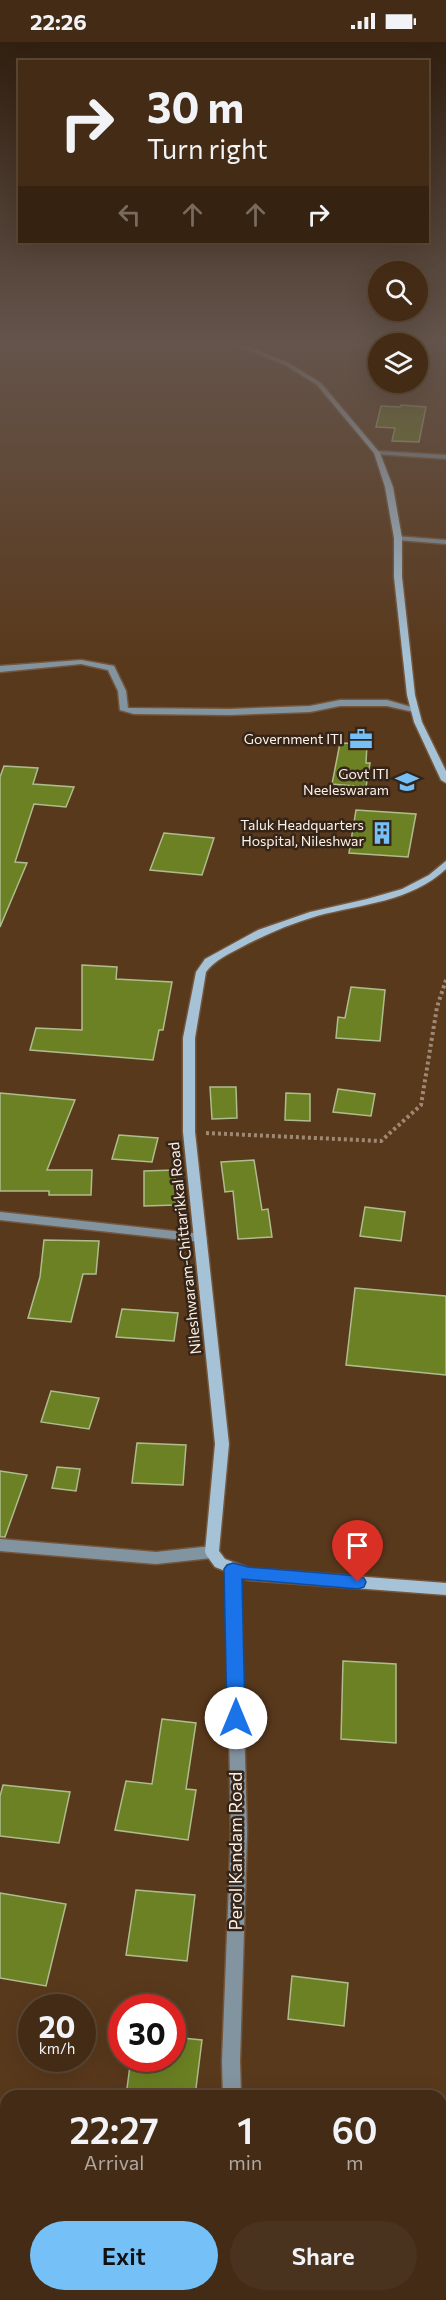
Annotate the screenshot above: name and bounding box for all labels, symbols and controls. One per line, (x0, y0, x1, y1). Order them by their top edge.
text: 22:26 (30, 8, 87, 35)
text: 30 m (147, 80, 244, 132)
icon: right (48, 84, 126, 162)
text: Turn right (147, 132, 267, 165)
icon: left (113, 198, 146, 231)
icon: ahead (176, 198, 209, 231)
icon: ahead (239, 198, 272, 231)
icon: right (302, 198, 335, 231)
map controls (368, 261, 428, 393)
button: search (368, 261, 428, 321)
button: layers (368, 333, 428, 393)
office icon: Government ITI (348, 726, 374, 752)
place label: Government ITI (244, 730, 343, 747)
place label: Govt ITI Neeleswaram (303, 765, 389, 798)
school or university icon: Govt ITI Neeleswaram (394, 769, 420, 795)
place label: Taluk Headquarters Hospital, Nileshwar (240, 816, 364, 849)
building icon: Taluk Headquarters Hospital, Nileshwar (369, 820, 395, 846)
street label: Nileshwaram-Chittarikkal Road (164, 1141, 204, 1355)
pin (332, 1520, 383, 1582)
icon: arrive (341, 1529, 374, 1562)
position arrow (204, 1686, 268, 1750)
street label: Perol Kandam Road (224, 1772, 246, 1930)
speed limit sign: 30 (108, 1994, 186, 2072)
text: 20 (39, 2007, 75, 2044)
text: km/h (39, 2039, 75, 2057)
text: 22:27 (69, 2107, 159, 2151)
text: 1 (237, 2107, 253, 2151)
text: 60 (332, 2107, 378, 2151)
text: Arrival (84, 2150, 144, 2174)
text: min (228, 2150, 262, 2174)
text: m (346, 2150, 363, 2174)
button: Exit (30, 2221, 218, 2290)
button: Share (230, 2221, 417, 2290)

